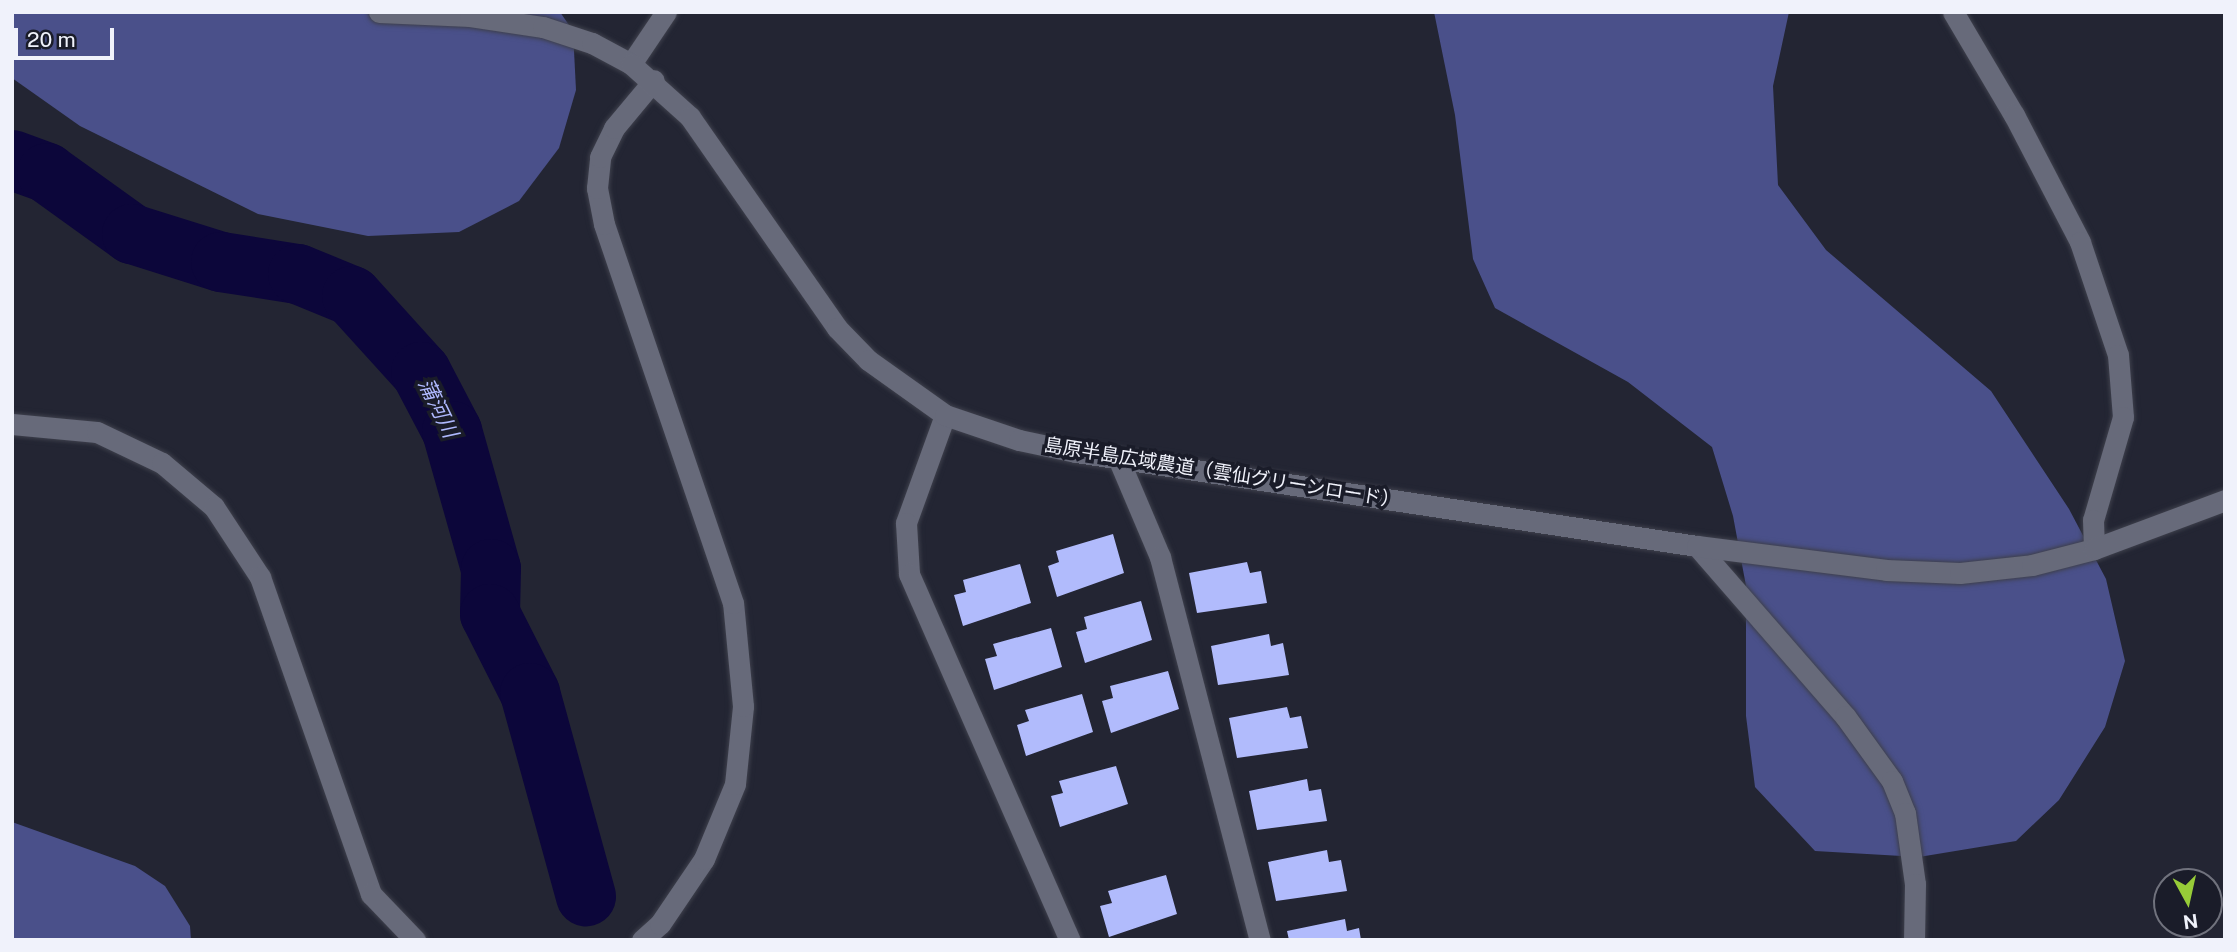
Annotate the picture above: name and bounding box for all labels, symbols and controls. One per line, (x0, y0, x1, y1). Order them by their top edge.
scale bar (18, 14, 117, 58)
text: 20 m (27, 27, 76, 52)
water label: 蒲河川 (413, 374, 463, 442)
street label: 島原半島広域農道（雲仙グリーンロード） (1042, 434, 1402, 512)
north arrow (2153, 868, 2223, 938)
text: N (2182, 910, 2200, 934)

